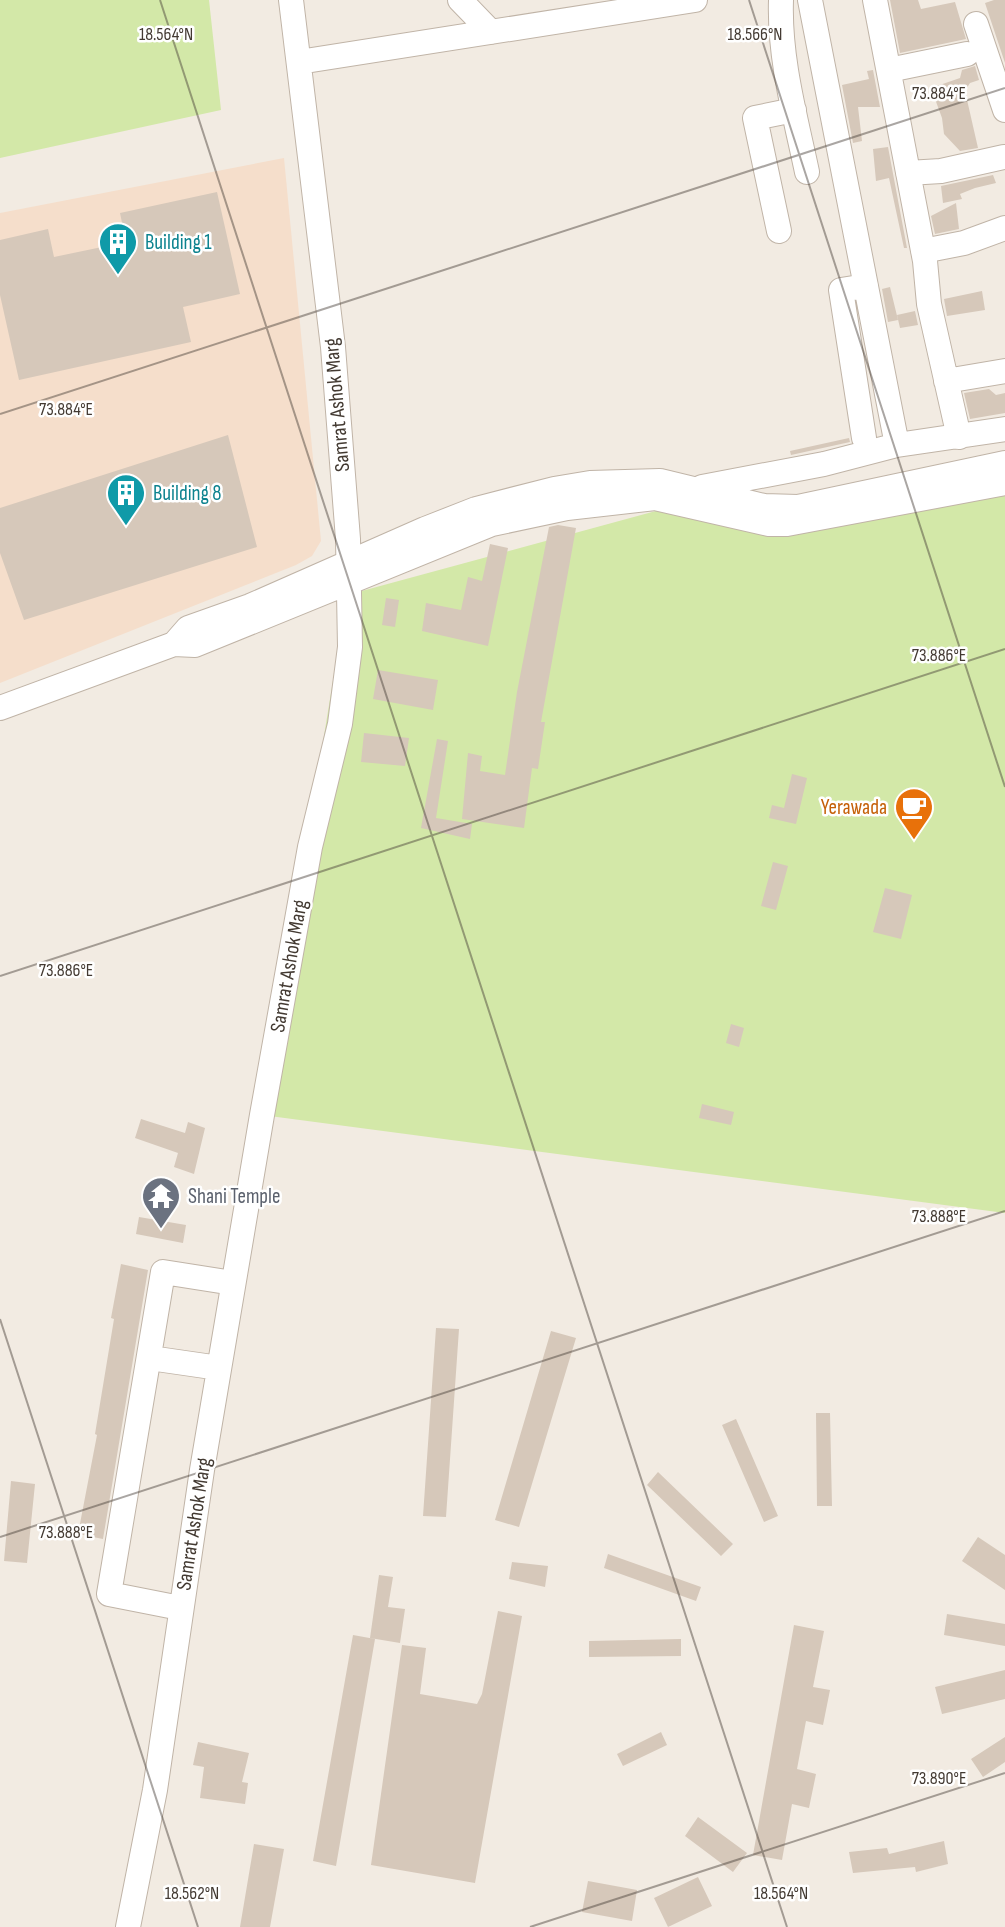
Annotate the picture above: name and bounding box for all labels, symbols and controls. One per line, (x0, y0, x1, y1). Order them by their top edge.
text: 18.564°N (139, 24, 193, 45)
text: 18.566°N (728, 24, 782, 45)
text: 73.884°E (912, 83, 966, 104)
building icon: Building 1 (97, 221, 139, 276)
place label: Building 1 (145, 230, 212, 255)
street label: Samrat Ashok Marg (319, 337, 355, 473)
text: 73.884°E (39, 399, 93, 420)
building icon: Building 8 (105, 472, 147, 527)
place label: Building 8 (153, 481, 222, 506)
text: 73.886°E (912, 645, 966, 666)
cafe icon: Yerawada (893, 786, 935, 841)
place label: Yerawada (821, 795, 887, 820)
street label: Samrat Ashok Marg (265, 898, 313, 1034)
text: 73.886°E (39, 960, 93, 981)
temple icon: Shani Temple (140, 1175, 182, 1230)
place label: Shani Temple (188, 1184, 280, 1209)
text: 73.888°E (912, 1206, 966, 1227)
street label: Samrat Ashok Marg (171, 1456, 217, 1592)
text: 73.888°E (39, 1522, 93, 1543)
text: 73.890°E (912, 1768, 966, 1789)
text: 18.562°N (165, 1883, 219, 1904)
text: 18.564°N (754, 1883, 808, 1904)

